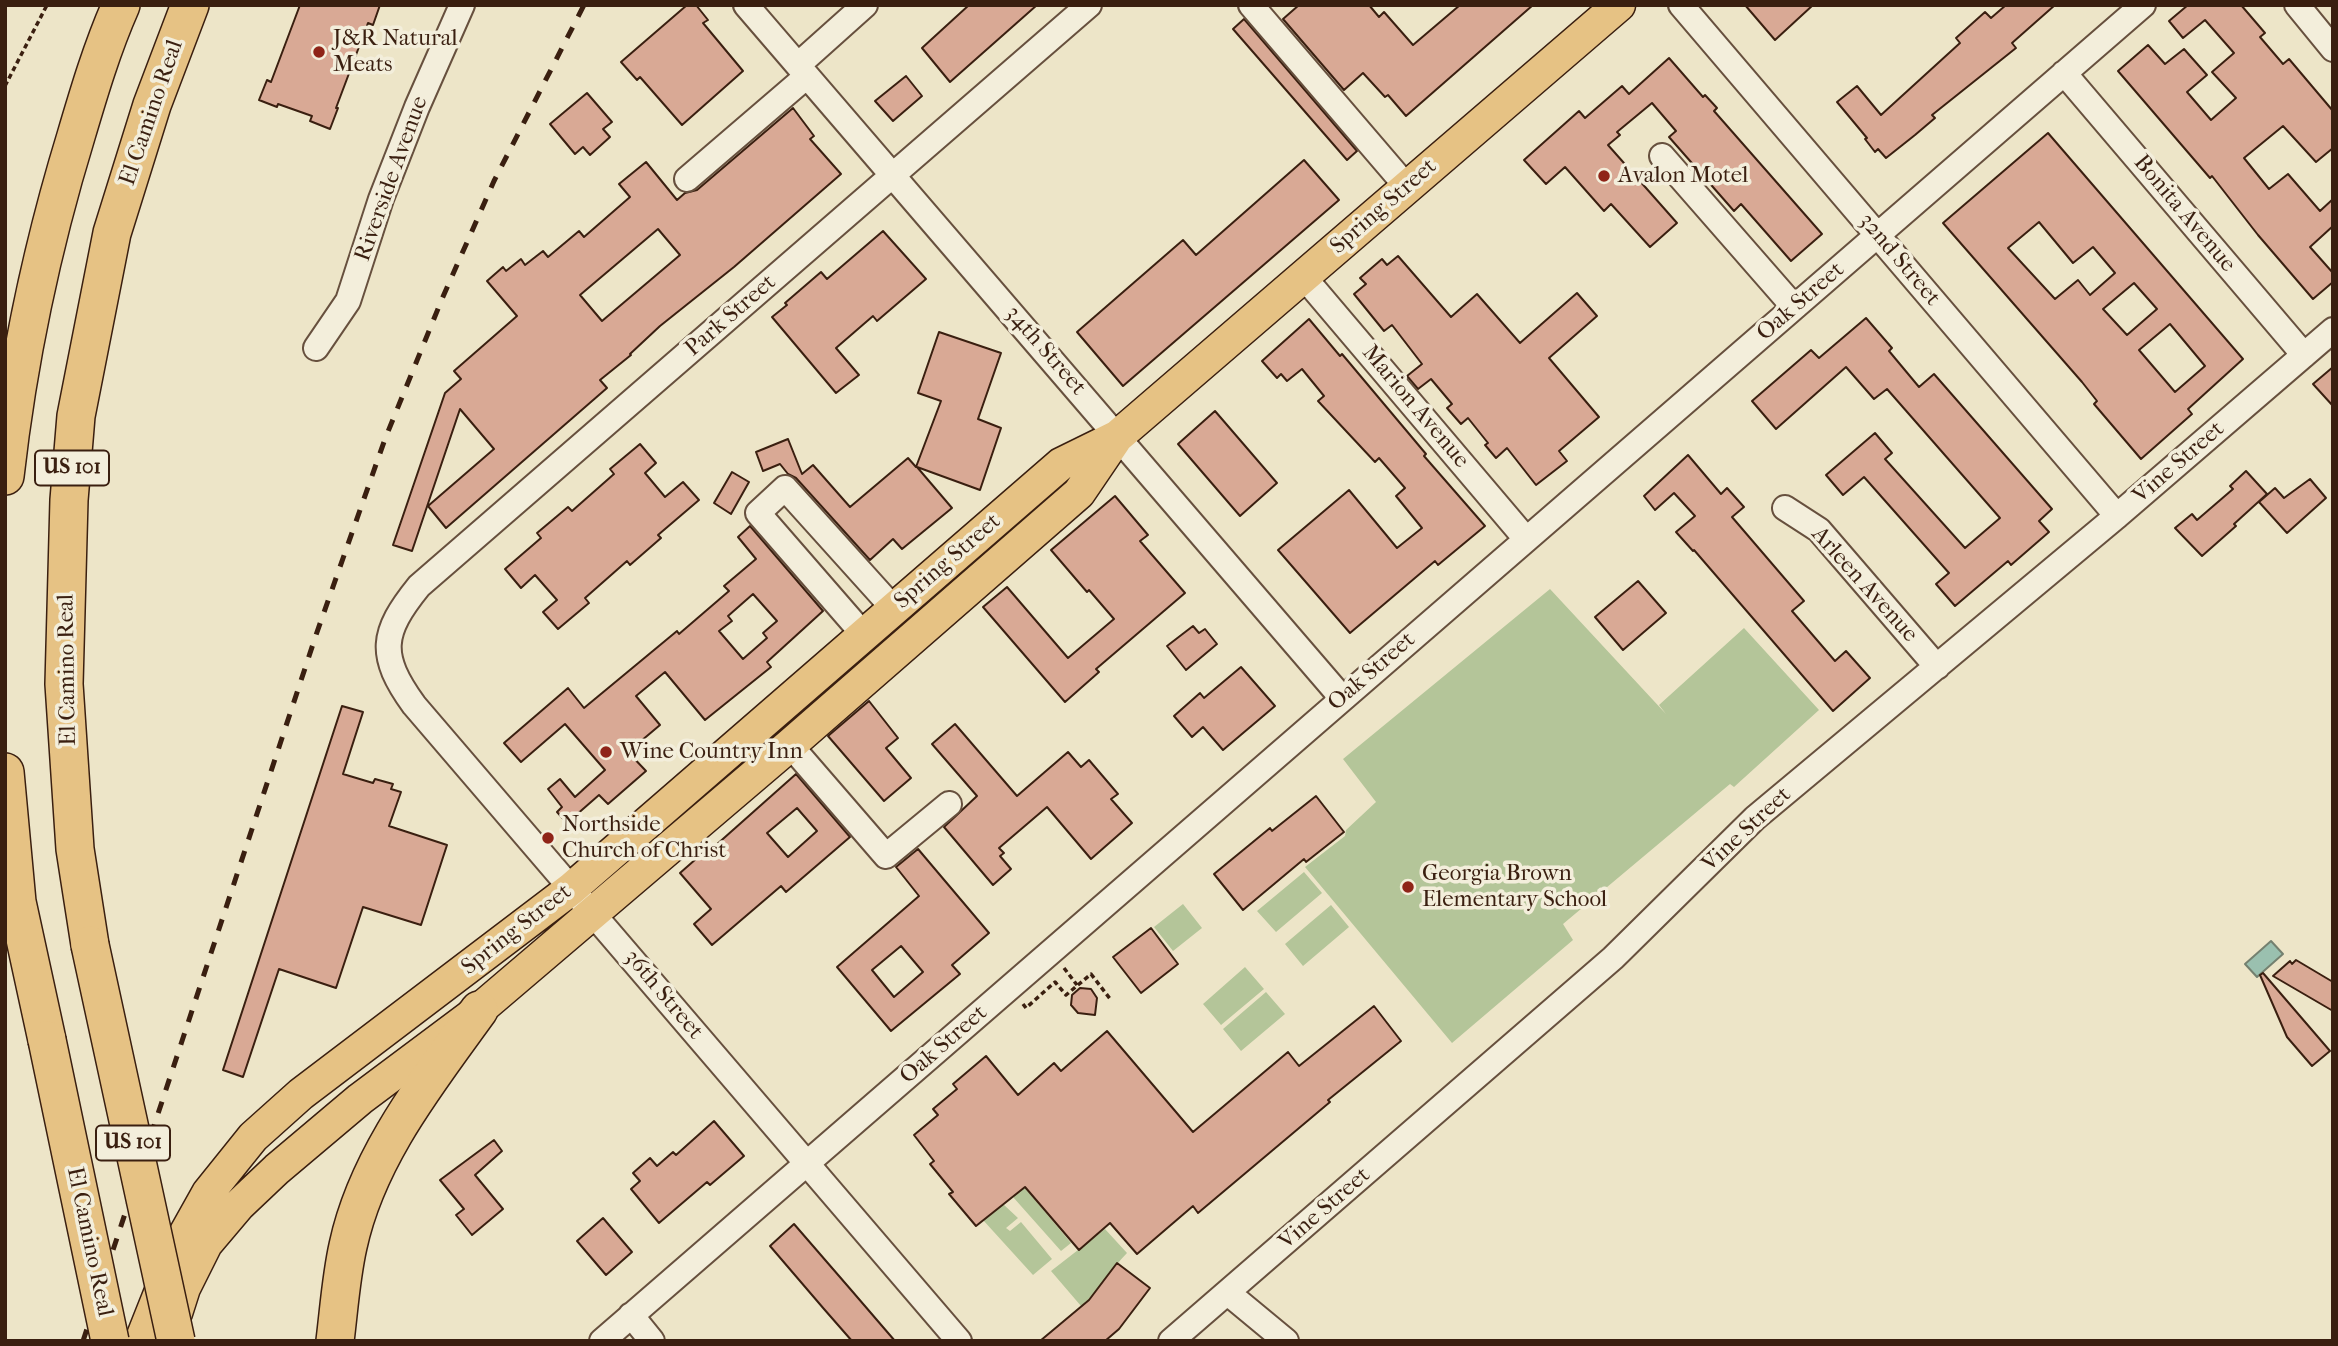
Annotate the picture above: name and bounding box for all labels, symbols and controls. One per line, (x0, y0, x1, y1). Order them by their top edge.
place label: J&R Natural Meats (333, 25, 458, 79)
street label: El Camino Real (114, 37, 190, 189)
marker: J&R Natural Meats (311, 44, 327, 60)
street label: Riverside Avenue (349, 93, 435, 265)
street label: Bonita Avenue (2127, 150, 2241, 278)
street label: Spring Street (1325, 153, 1443, 261)
place label: Avalon Motel (1618, 162, 1748, 190)
marker: Avalon Motel (1596, 168, 1612, 184)
street label: 32nd Street (1852, 208, 1946, 312)
street label: Oak Street (1752, 257, 1850, 347)
street label: Park Street (680, 269, 782, 363)
street label: 34th Street (999, 301, 1091, 401)
street label: Marion Avenue (1356, 340, 1474, 474)
street label: Vine Street (2128, 416, 2230, 510)
road number: US 101 (35, 450, 109, 486)
street label: Spring Street (889, 508, 1007, 616)
street label: Arleen Avenue (1805, 522, 1923, 648)
street label: El Camino Real (53, 594, 83, 746)
street label: Oak Street (1323, 627, 1421, 717)
place label: Wine Country Inn (620, 738, 803, 766)
marker: Wine Country Inn (598, 744, 614, 760)
street label: Vine Street (1697, 782, 1797, 878)
place label: Northside Church of Christ (562, 811, 726, 865)
marker: Northside Church of Christ (540, 830, 556, 846)
place label: Georgia Brown Elementary School (1422, 860, 1607, 914)
street label: Spring Street (456, 878, 578, 982)
marker: Georgia Brown Elementary School (1400, 879, 1416, 895)
street label: 36th Street (618, 945, 708, 1045)
street label: Oak Street (895, 1000, 993, 1090)
road number: US 101 (96, 1126, 170, 1160)
street label: Vine Street (1274, 1162, 1376, 1256)
street label: El Camino Real (60, 1165, 118, 1319)

